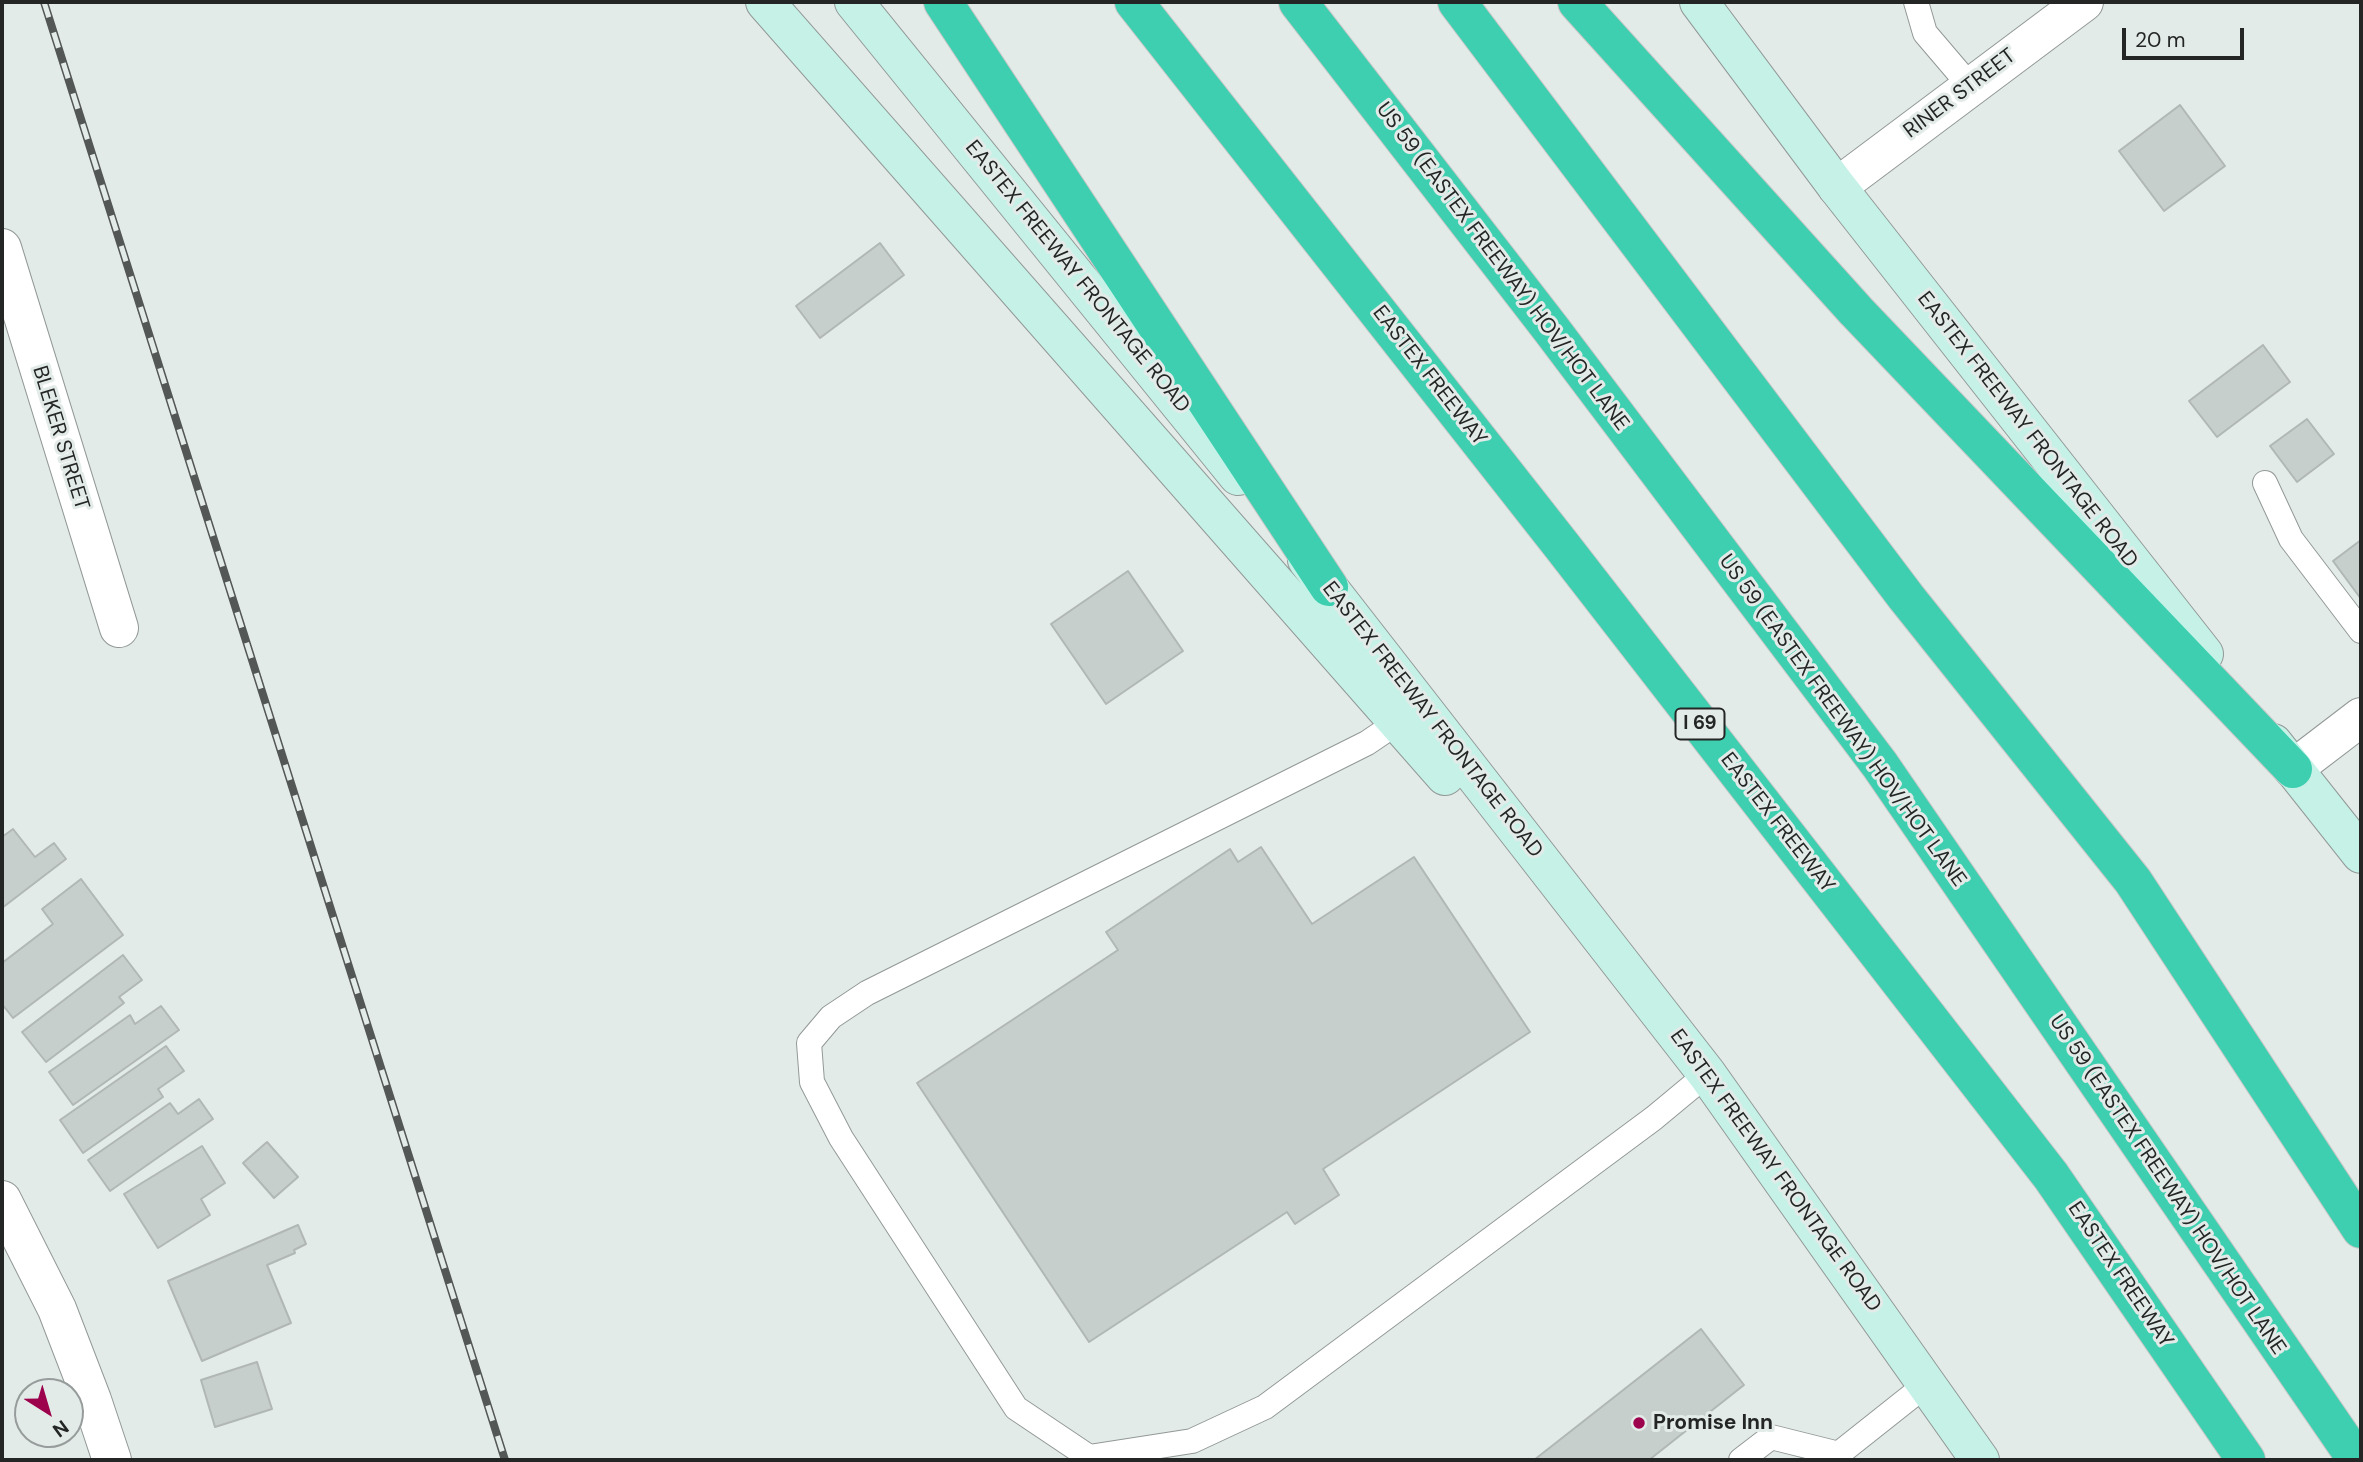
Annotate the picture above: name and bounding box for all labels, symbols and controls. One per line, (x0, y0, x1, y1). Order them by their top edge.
scale bar (2125, 14, 2248, 58)
text: 20 m (2135, 26, 2186, 54)
street label: RINER STREET (1899, 44, 2021, 144)
street label: US 59 (EASTEX FREEWAY) HOV/HOT LANE (1370, 98, 1634, 436)
street label: EASTEX FREEWAY FRONTAGE ROAD (959, 136, 1195, 418)
street label: EASTEX FREEWAY FRONTAGE ROAD (1911, 287, 2143, 573)
street label: EASTEX FREEWAY (1367, 301, 1491, 451)
street label: BLEKER STREET (26, 363, 94, 513)
street label: US 59 (EASTEX FREEWAY) HOV/HOT LANE (1713, 550, 1971, 892)
street label: EASTEX FREEWAY FRONTAGE ROAD (1316, 577, 1548, 863)
road number: I 69 (1676, 708, 1724, 740)
street label: EASTEX FREEWAY (1715, 748, 1839, 898)
street label: US 59 (EASTEX FREEWAY) HOV/HOT LANE (2043, 1010, 2291, 1360)
street label: EASTEX FREEWAY FRONTAGE ROAD (1664, 1025, 1886, 1317)
street label: EASTEX FREEWAY (2062, 1197, 2178, 1353)
north arrow (14, 1378, 84, 1448)
place label: Promise Inn (1653, 1410, 1773, 1436)
text: N (48, 1414, 74, 1443)
marker: Promise Inn (1631, 1415, 1647, 1431)

